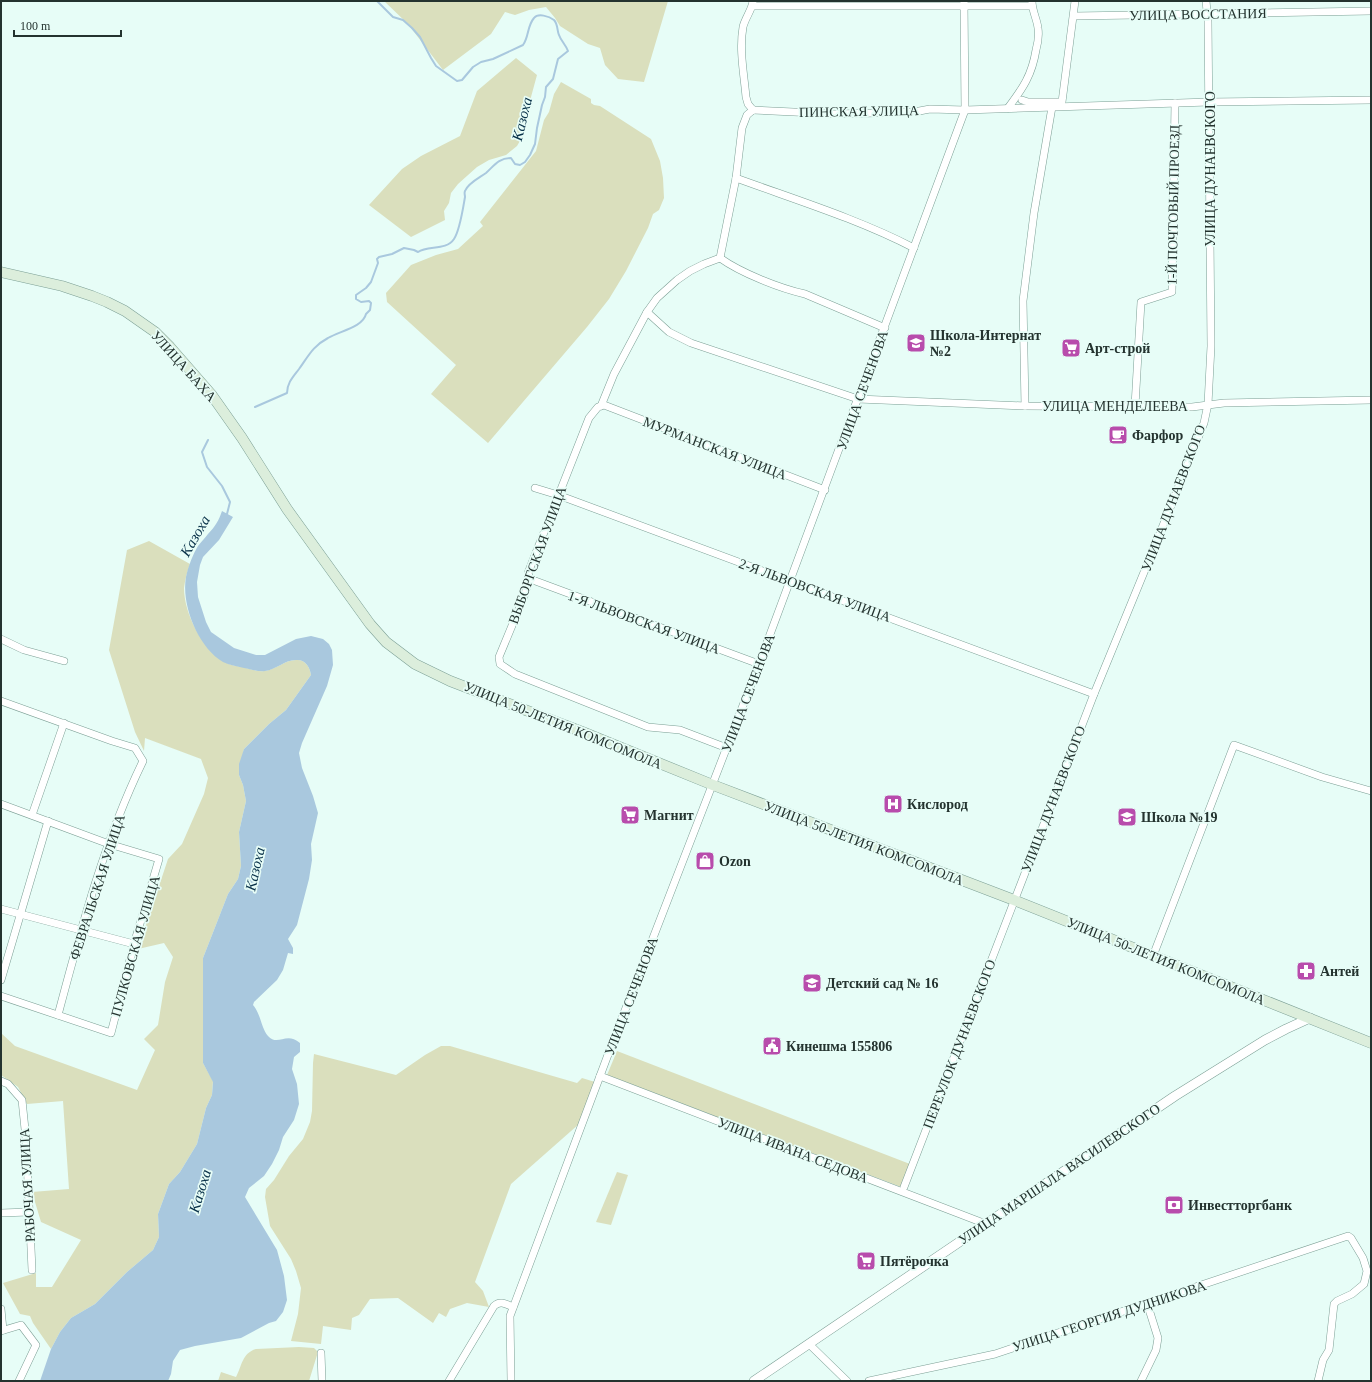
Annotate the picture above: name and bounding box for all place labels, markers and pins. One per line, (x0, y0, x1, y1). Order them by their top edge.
place label: Школа-Интернат №2 (930, 328, 1041, 359)
school or university icon: Школа-Интернат №2 (905, 332, 927, 354)
supermarket icon: Арт-строй (1060, 337, 1082, 359)
place label: Арт-строй (1085, 341, 1150, 356)
cafe icon: Фарфор (1107, 424, 1129, 446)
place label: Фарфор (1132, 428, 1183, 443)
hospital icon: Кислород (882, 793, 904, 815)
place label: Кислород (907, 797, 968, 812)
supermarket icon: Магнит (619, 804, 641, 826)
school or university icon: Школа №19 (1116, 806, 1138, 828)
place label: Магнит (644, 808, 694, 823)
place label: Школа №19 (1141, 810, 1218, 825)
shop icon: Ozon (694, 850, 716, 872)
place label: Ozon (719, 854, 751, 869)
pharmacy icon: Антей (1295, 960, 1317, 982)
place label: Антей (1320, 964, 1359, 979)
school or university icon: Детский сад № 16 (801, 972, 823, 994)
place label: Детский сад № 16 (826, 976, 939, 991)
public building icon: Кинешма 155806 (761, 1035, 783, 1057)
place label: Кинешма 155806 (786, 1039, 892, 1054)
bank icon: Инвестторгбанк (1163, 1194, 1185, 1216)
place label: Инвестторгбанк (1188, 1198, 1293, 1213)
supermarket icon: Пятёрочка (855, 1250, 877, 1272)
place label: Пятёрочка (880, 1254, 949, 1269)

